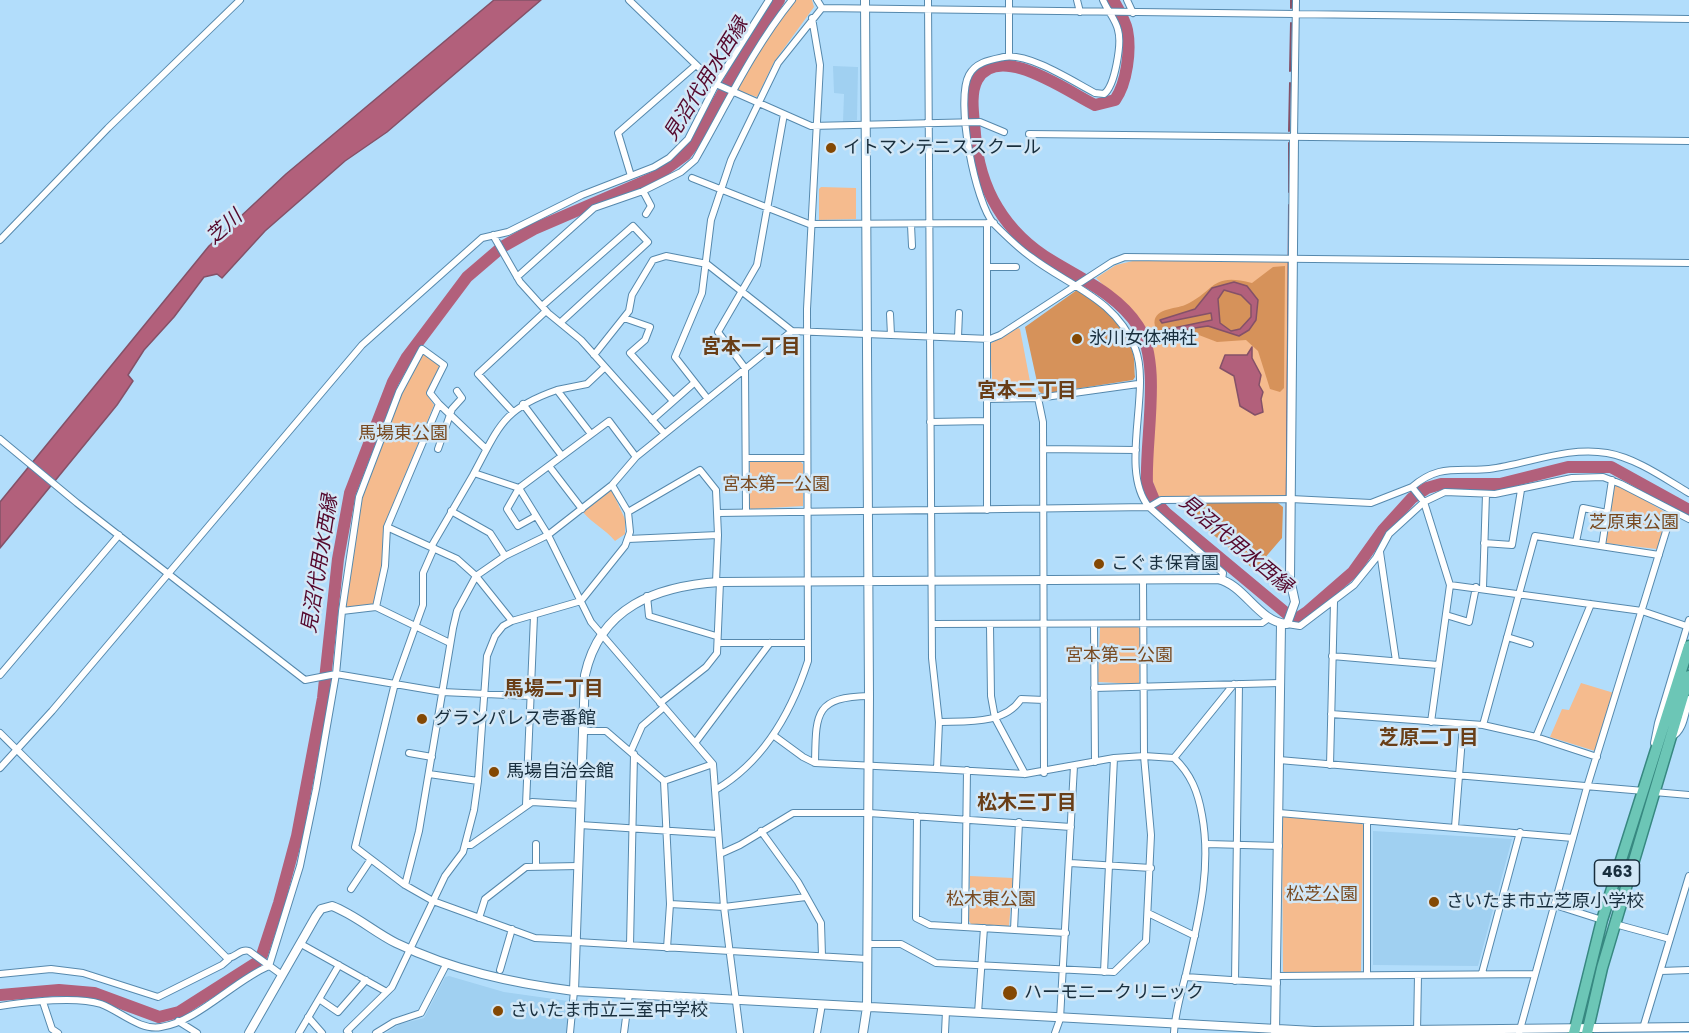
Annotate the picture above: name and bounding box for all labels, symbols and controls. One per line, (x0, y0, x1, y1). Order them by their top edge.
water label: 見沼代用水西縁 (660, 14, 754, 146)
place label: イトマンテニススクール (843, 137, 1041, 159)
marker: イトマンテニススクール (824, 141, 838, 155)
water label: 芝川 (202, 206, 248, 250)
place label: 氷川女体神社 (1089, 328, 1197, 350)
marker: 氷川女体神社 (1070, 332, 1084, 346)
district label: 宮本一丁目 (701, 336, 801, 360)
district label: 宮本二丁目 (977, 380, 1077, 404)
park label: 馬場東公園 (358, 423, 448, 445)
park label: 宮本第一公園 (722, 474, 830, 496)
water label: 見沼代用水西縁 (1174, 491, 1296, 599)
water label: 見沼代用水西縁 (298, 493, 344, 635)
park label: 芝原東公園 (1589, 512, 1679, 534)
place label: こぐま保育園 (1111, 553, 1219, 575)
marker: こぐま保育園 (1092, 557, 1106, 571)
park label: 宮本第二公園 (1065, 645, 1173, 667)
district label: 馬場二丁目 (504, 678, 604, 702)
place label: グランパレス壱番館 (434, 708, 596, 730)
marker: グランパレス壱番館 (415, 712, 429, 726)
district label: 芝原二丁目 (1379, 727, 1479, 751)
place label: 馬場自治会館 (506, 761, 614, 783)
marker: 馬場自治会館 (487, 765, 501, 779)
district label: 松木三丁目 (977, 792, 1077, 816)
road number: 463 (1594, 860, 1640, 886)
park label: 松芝公園 (1286, 884, 1358, 906)
park label: 松木東公園 (946, 889, 1036, 911)
place label: さいたま市立芝原小学校 (1446, 891, 1644, 913)
marker: さいたま市立芝原小学校 (1427, 895, 1441, 909)
place label: ハーモニークリニック (1024, 982, 1204, 1004)
marker: ハーモニークリニック (1001, 984, 1019, 1002)
place label: さいたま市立三室中学校 (510, 1000, 708, 1022)
marker: さいたま市立三室中学校 (491, 1004, 505, 1018)

